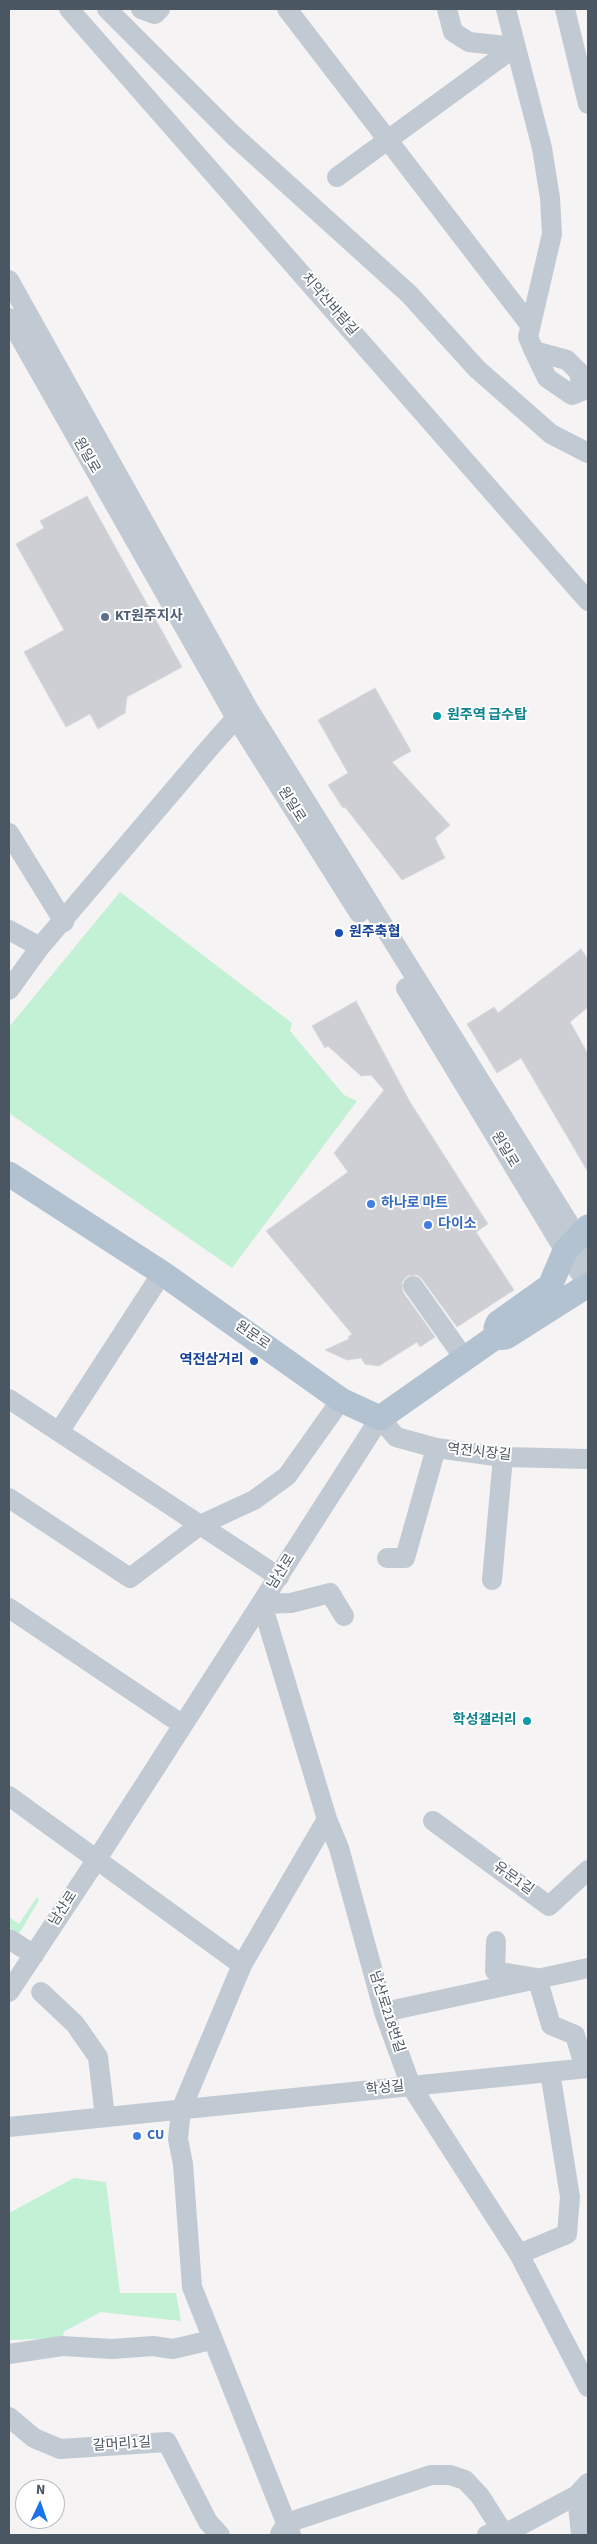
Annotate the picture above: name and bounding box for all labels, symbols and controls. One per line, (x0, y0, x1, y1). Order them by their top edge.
street label: 치악산바람길 (297, 270, 361, 340)
street label: 원일로 (69, 435, 103, 477)
place label: KT원주지사 (115, 609, 183, 625)
marker: KT원주지사 (99, 611, 111, 623)
place label: 원주역 급수탑 (447, 708, 527, 724)
marker: 원주역 급수탑 (431, 710, 443, 722)
street label: 원일로 (274, 784, 308, 826)
place label: 원주축협 (349, 925, 401, 941)
marker: 원주축협 (333, 927, 345, 939)
street label: 원일로 (487, 1129, 521, 1171)
place label: 하나로 마트 (381, 1196, 448, 1212)
marker: 하나로 마트 (365, 1198, 377, 1210)
place label: 다이소 (438, 1217, 477, 1233)
marker: 다이소 (422, 1219, 434, 1231)
street label: 원문로 (231, 1318, 273, 1354)
place label: 역전삼거리 (180, 1353, 244, 1369)
marker: 역전삼거리 (248, 1355, 260, 1367)
street label: 역전시장길 (446, 1441, 512, 1465)
street label: 남산로 (265, 1551, 299, 1593)
place label: 학성갤러리 (453, 1713, 517, 1729)
marker: 학성갤러리 (521, 1715, 533, 1727)
street label: 유문1길 (490, 1859, 536, 1899)
street label: 남산로 (46, 1888, 82, 1930)
street label: 남산로218번길 (365, 1969, 407, 2055)
street label: 학성길 (365, 2079, 405, 2099)
place label: CU (147, 2128, 164, 2144)
marker: CU (131, 2130, 143, 2142)
street label: 갈머리1길 (92, 2435, 152, 2455)
north arrow (15, 2479, 65, 2529)
text: N (36, 2480, 46, 2500)

